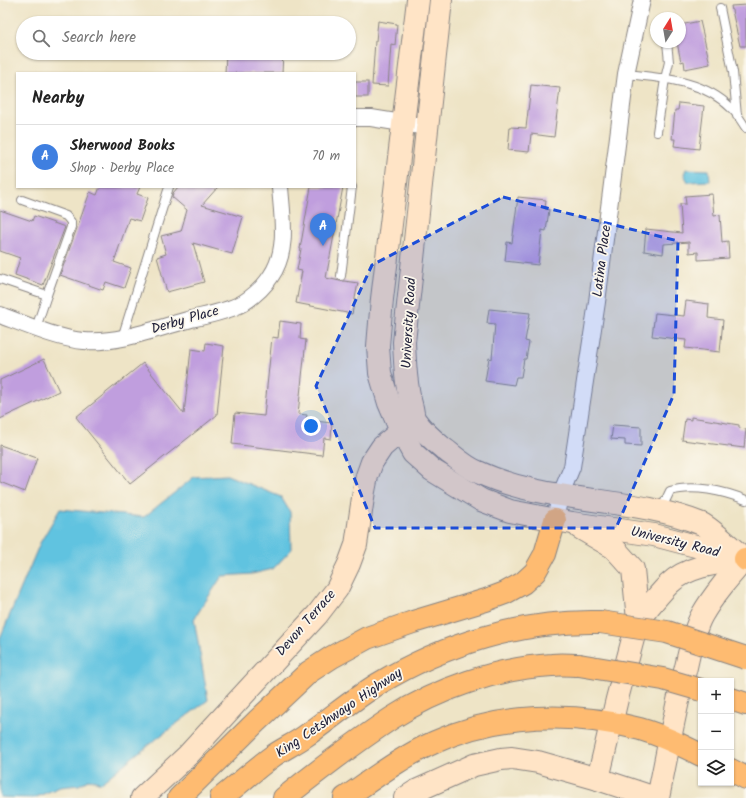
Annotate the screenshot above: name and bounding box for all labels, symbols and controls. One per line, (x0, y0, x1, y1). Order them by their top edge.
north arrow (650, 12, 686, 48)
search box (16, 16, 356, 60)
text: Search here (62, 26, 136, 50)
icon: search (30, 27, 52, 49)
text: Nearby (32, 85, 84, 112)
text: Sherwood Books (70, 134, 175, 158)
text: A (41, 146, 49, 167)
text: 70 m (312, 146, 340, 167)
text: Shop · Derby Place (70, 158, 174, 179)
pin: A (310, 213, 336, 246)
street label: Latina Place (587, 223, 617, 298)
street label: University Road (396, 276, 422, 369)
street label: Derby Place (149, 300, 222, 340)
your location (301, 416, 321, 436)
street label: University Road (628, 520, 723, 564)
street label: Devon Terrace (271, 584, 342, 661)
street label: King Cetshwayo Highway (271, 662, 407, 764)
map controls (698, 678, 734, 786)
button: + (698, 678, 734, 714)
button: − (698, 714, 734, 750)
button: layers (698, 750, 734, 786)

